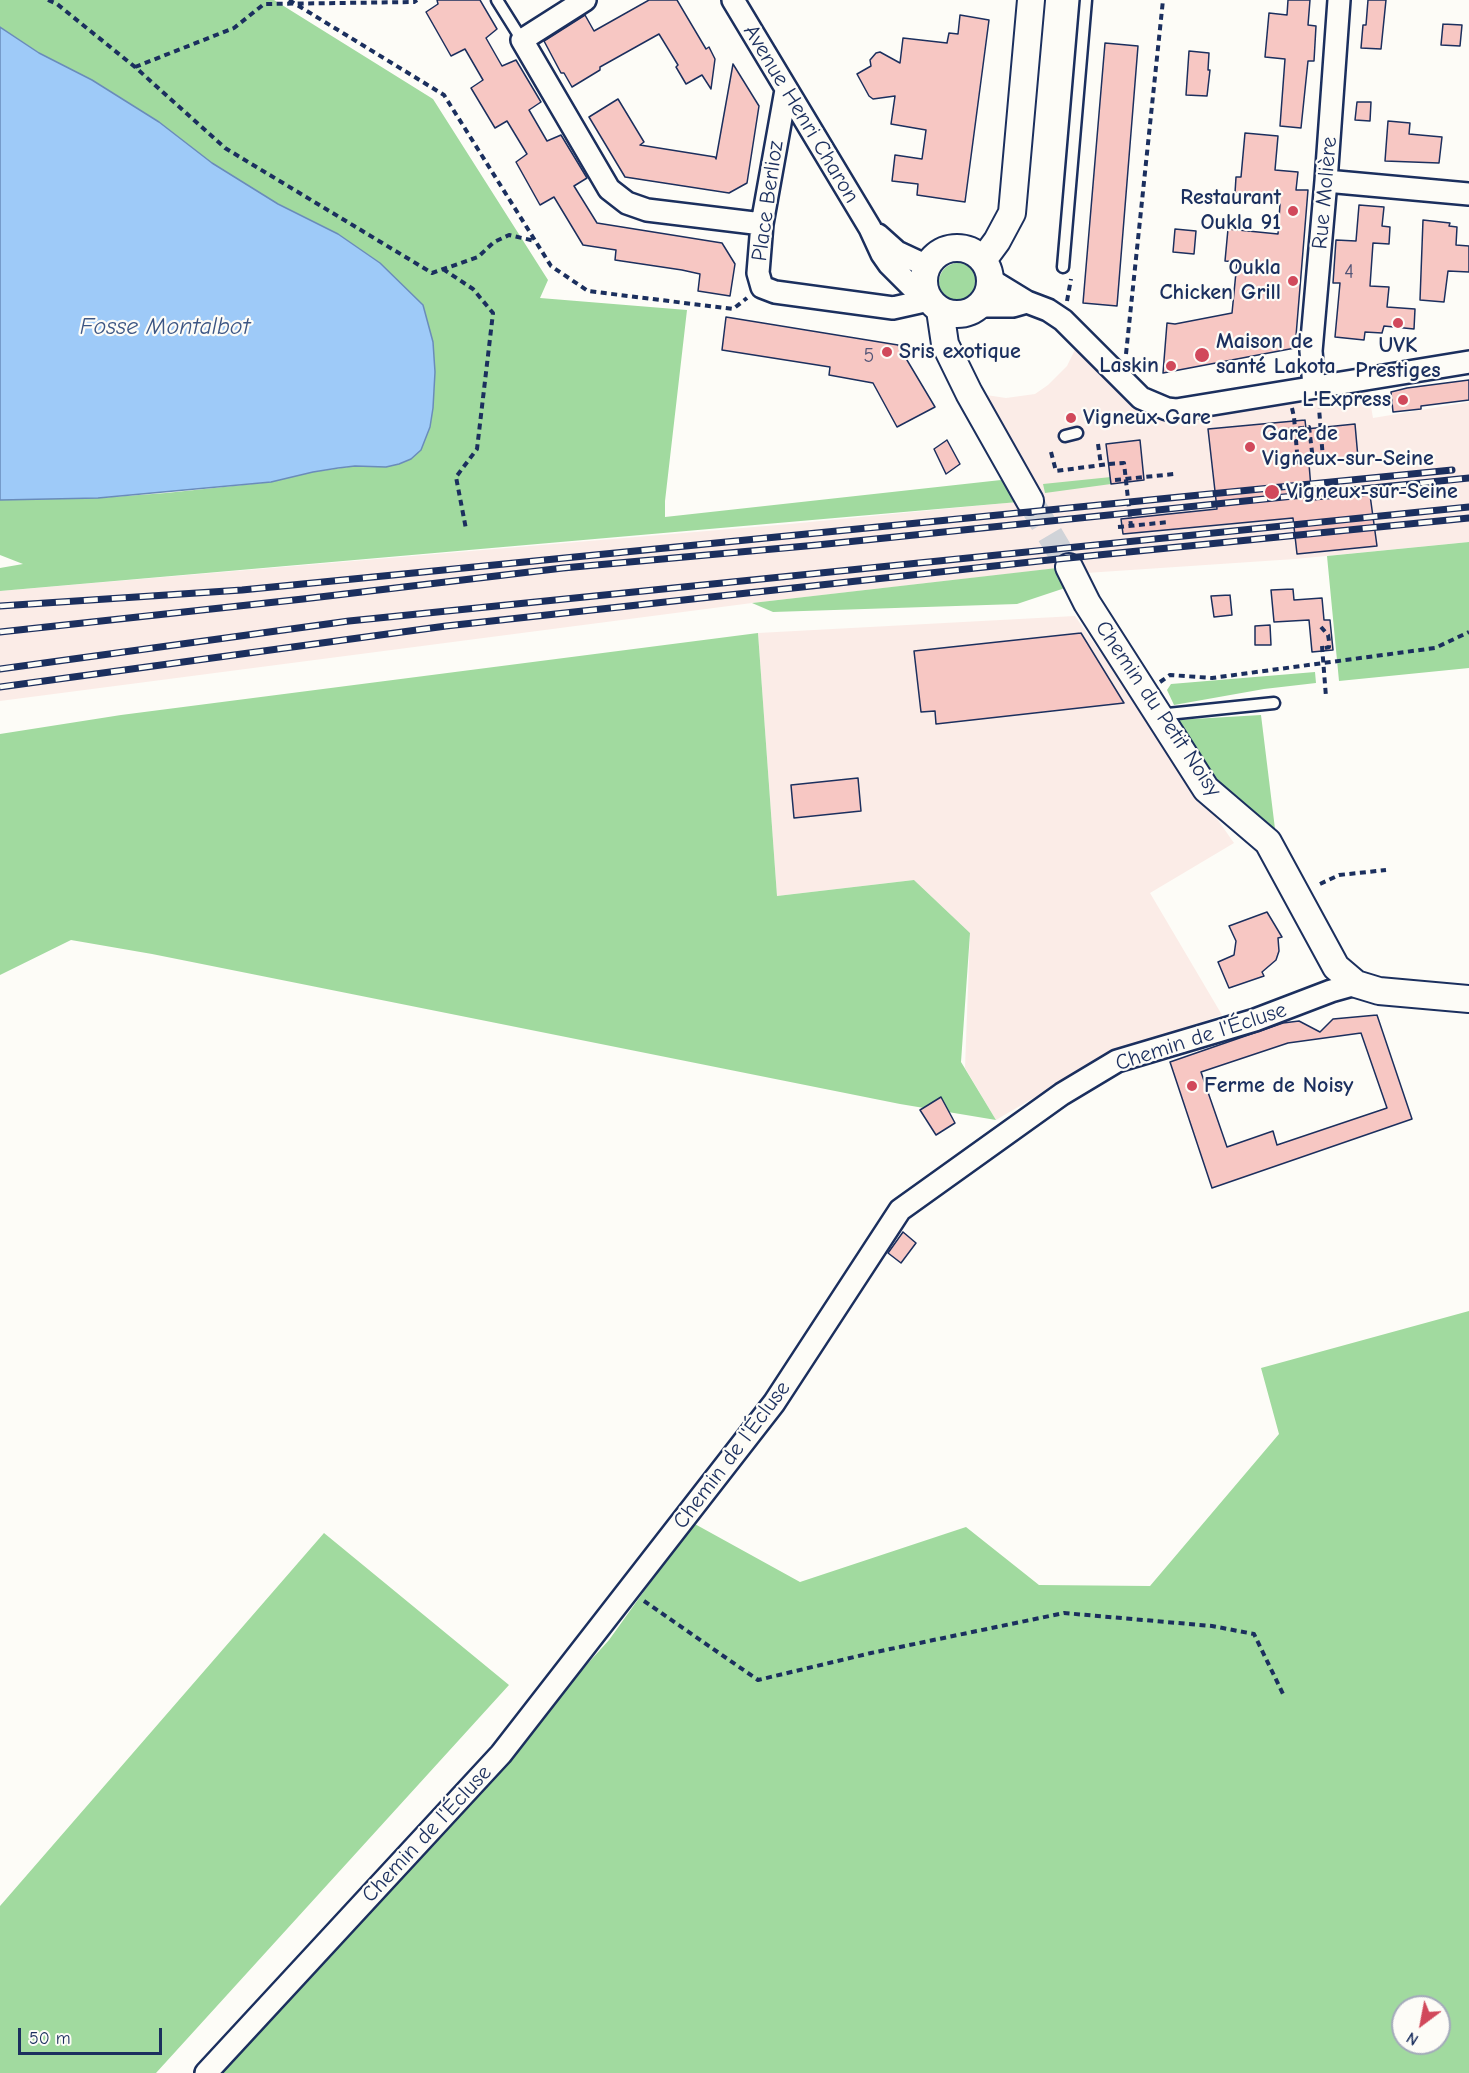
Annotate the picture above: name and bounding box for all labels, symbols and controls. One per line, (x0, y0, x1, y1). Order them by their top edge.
street label: Avenue Henri Charon (737, 20, 865, 208)
street label: Rue Molière (1307, 136, 1343, 250)
street label: Place Berlioz (746, 139, 790, 263)
place label: Restaurant Oukla 91 (1180, 185, 1281, 236)
marker: Restaurant Oukla 91 (1286, 204, 1300, 218)
place label: Oukla Chicken Grill (1159, 255, 1281, 306)
house number: 4 (1344, 260, 1354, 284)
marker: Oukla Chicken Grill (1286, 274, 1300, 288)
water label: Fosse Montalbot (80, 313, 250, 341)
marker: UVK Prestiges (1391, 316, 1405, 330)
place label: Maison de santé Lakota (1216, 329, 1336, 380)
place label: UVK Prestiges (1355, 333, 1441, 384)
place label: Sris exotique (899, 339, 1021, 365)
house number: 5 (864, 344, 874, 368)
marker: Sris exotique (880, 345, 894, 359)
marker: Maison de santé Lakota (1193, 346, 1211, 364)
place label: Laskin (1099, 353, 1159, 379)
marker: Laskin (1164, 359, 1178, 373)
place label: L'Express (1302, 387, 1391, 413)
marker: L'Express (1396, 393, 1410, 407)
place label: Vigneux Gare (1083, 405, 1211, 431)
marker: Vigneux Gare (1064, 411, 1078, 425)
place label: Gare de Vigneux-sur-Seine (1262, 421, 1434, 472)
marker: Gare de Vigneux-sur-Seine (1243, 440, 1257, 454)
place label: Vigneux-sur-Seine (1286, 479, 1458, 505)
marker: Vigneux-sur-Seine (1263, 483, 1281, 501)
street label: Chemin du Petit Noisy (1089, 616, 1227, 802)
street label: Chemin de l'Écluse (1112, 997, 1290, 1077)
place label: Ferme de Noisy (1204, 1073, 1353, 1099)
marker: Ferme de Noisy (1185, 1079, 1199, 1093)
street label: Chemin de l'Écluse (668, 1376, 796, 1534)
street label: Chemin de l'Écluse (357, 1760, 497, 1908)
north arrow (1391, 1995, 1451, 2055)
scale bar (21, 2016, 165, 2054)
text: 50 m (29, 2028, 71, 2049)
text: N (1403, 2028, 1422, 2049)

